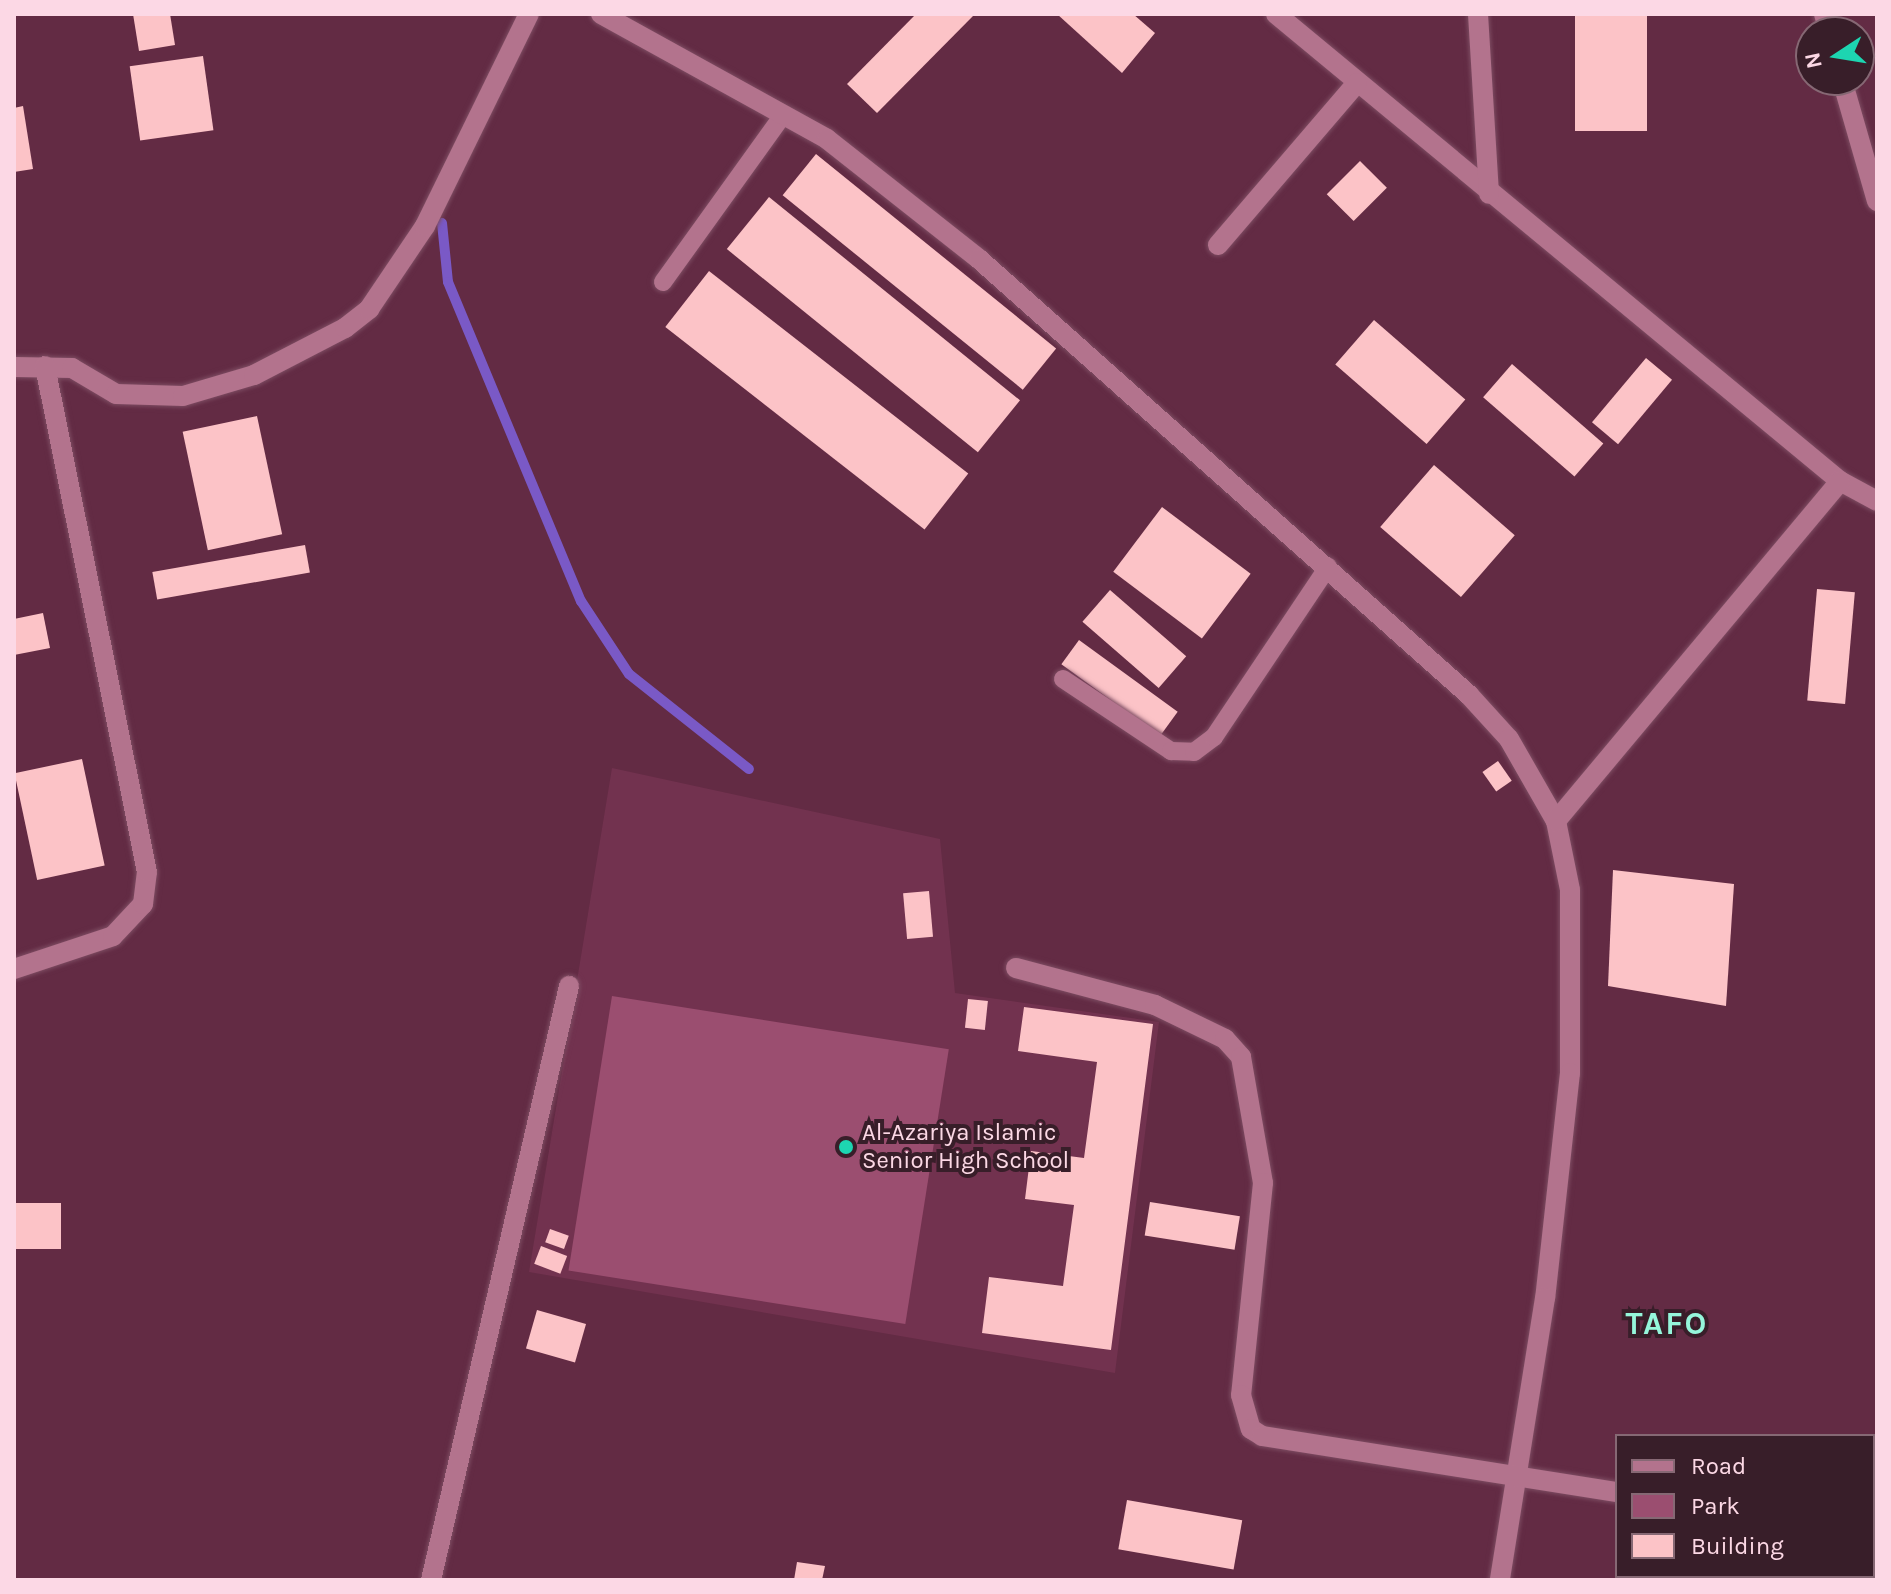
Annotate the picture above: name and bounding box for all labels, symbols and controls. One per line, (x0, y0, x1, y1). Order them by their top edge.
north arrow (1795, 16, 1875, 96)
text: N (1799, 50, 1828, 71)
place label: Al-Azariya Islamic Senior High School (862, 1119, 1069, 1175)
marker: Al-Azariya Islamic Senior High School (837, 1138, 855, 1156)
district label: TAFO (1626, 1305, 1708, 1343)
legend (1615, 1434, 1875, 1578)
text: Road (1691, 1452, 1746, 1480)
text: Park (1691, 1492, 1740, 1520)
text: Building (1691, 1532, 1784, 1560)

